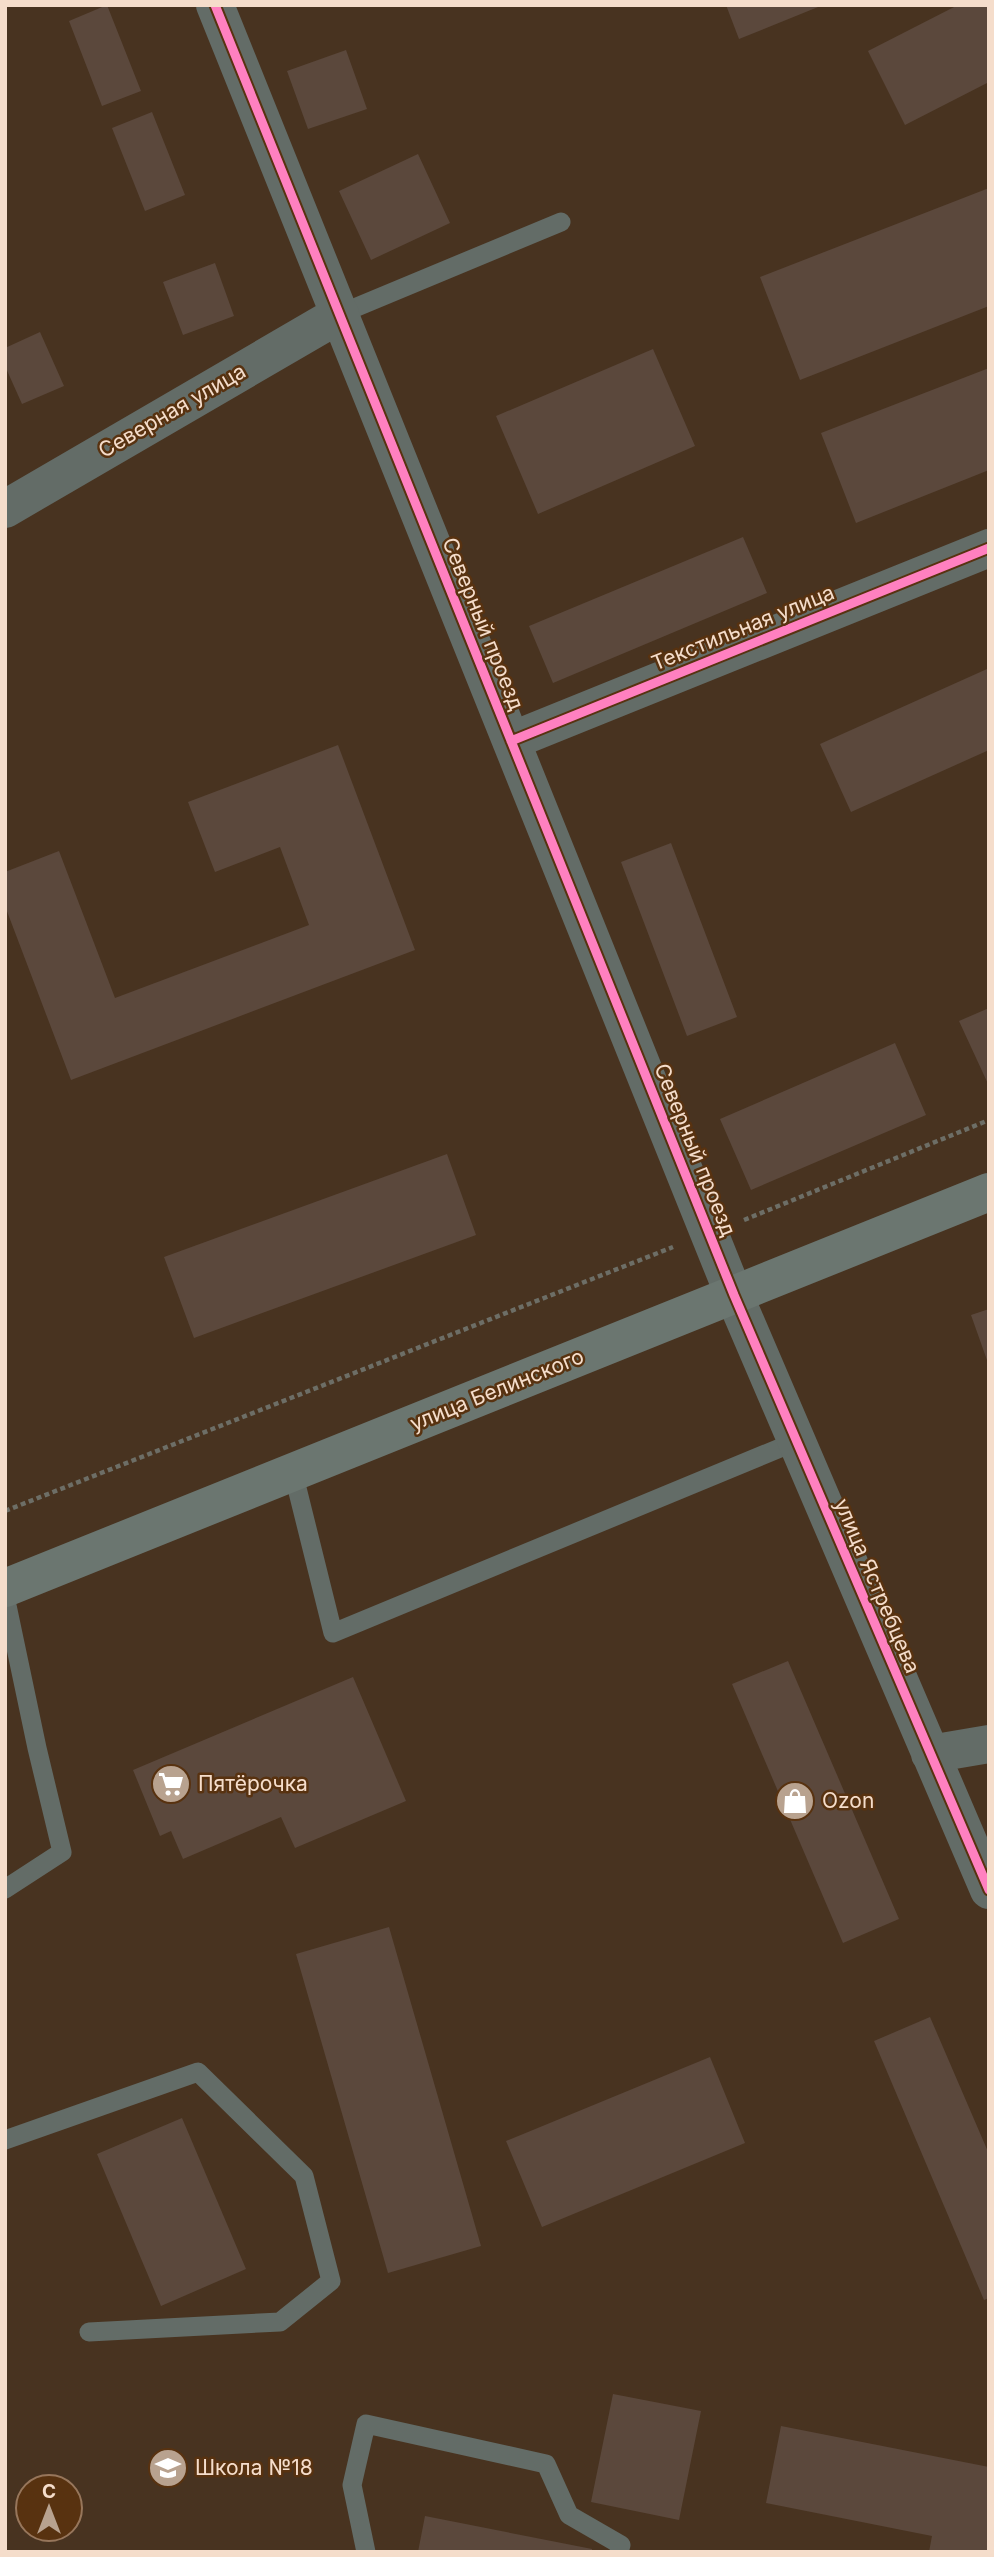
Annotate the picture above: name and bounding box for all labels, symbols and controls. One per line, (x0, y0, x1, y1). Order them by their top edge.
street label: Северная улица (94, 358, 250, 463)
street label: Северный проезд (437, 534, 530, 714)
street label: Текстильная улица (648, 579, 838, 676)
street label: Северный проезд (649, 1060, 742, 1240)
street label: улица Белинского (406, 1343, 587, 1436)
street label: улица Ястребцева (829, 1495, 926, 1677)
supermarket icon: Пятёрочка (150, 1763, 192, 1805)
place label: Пятёрочка (198, 1771, 308, 1796)
shop icon: Ozon (774, 1780, 816, 1822)
place label: Ozon (822, 1788, 874, 1813)
school or university icon: Школа №18 (147, 2447, 189, 2489)
place label: Школа №18 (195, 2455, 313, 2480)
north arrow (14, 2473, 84, 2543)
text: С (42, 2480, 56, 2503)

